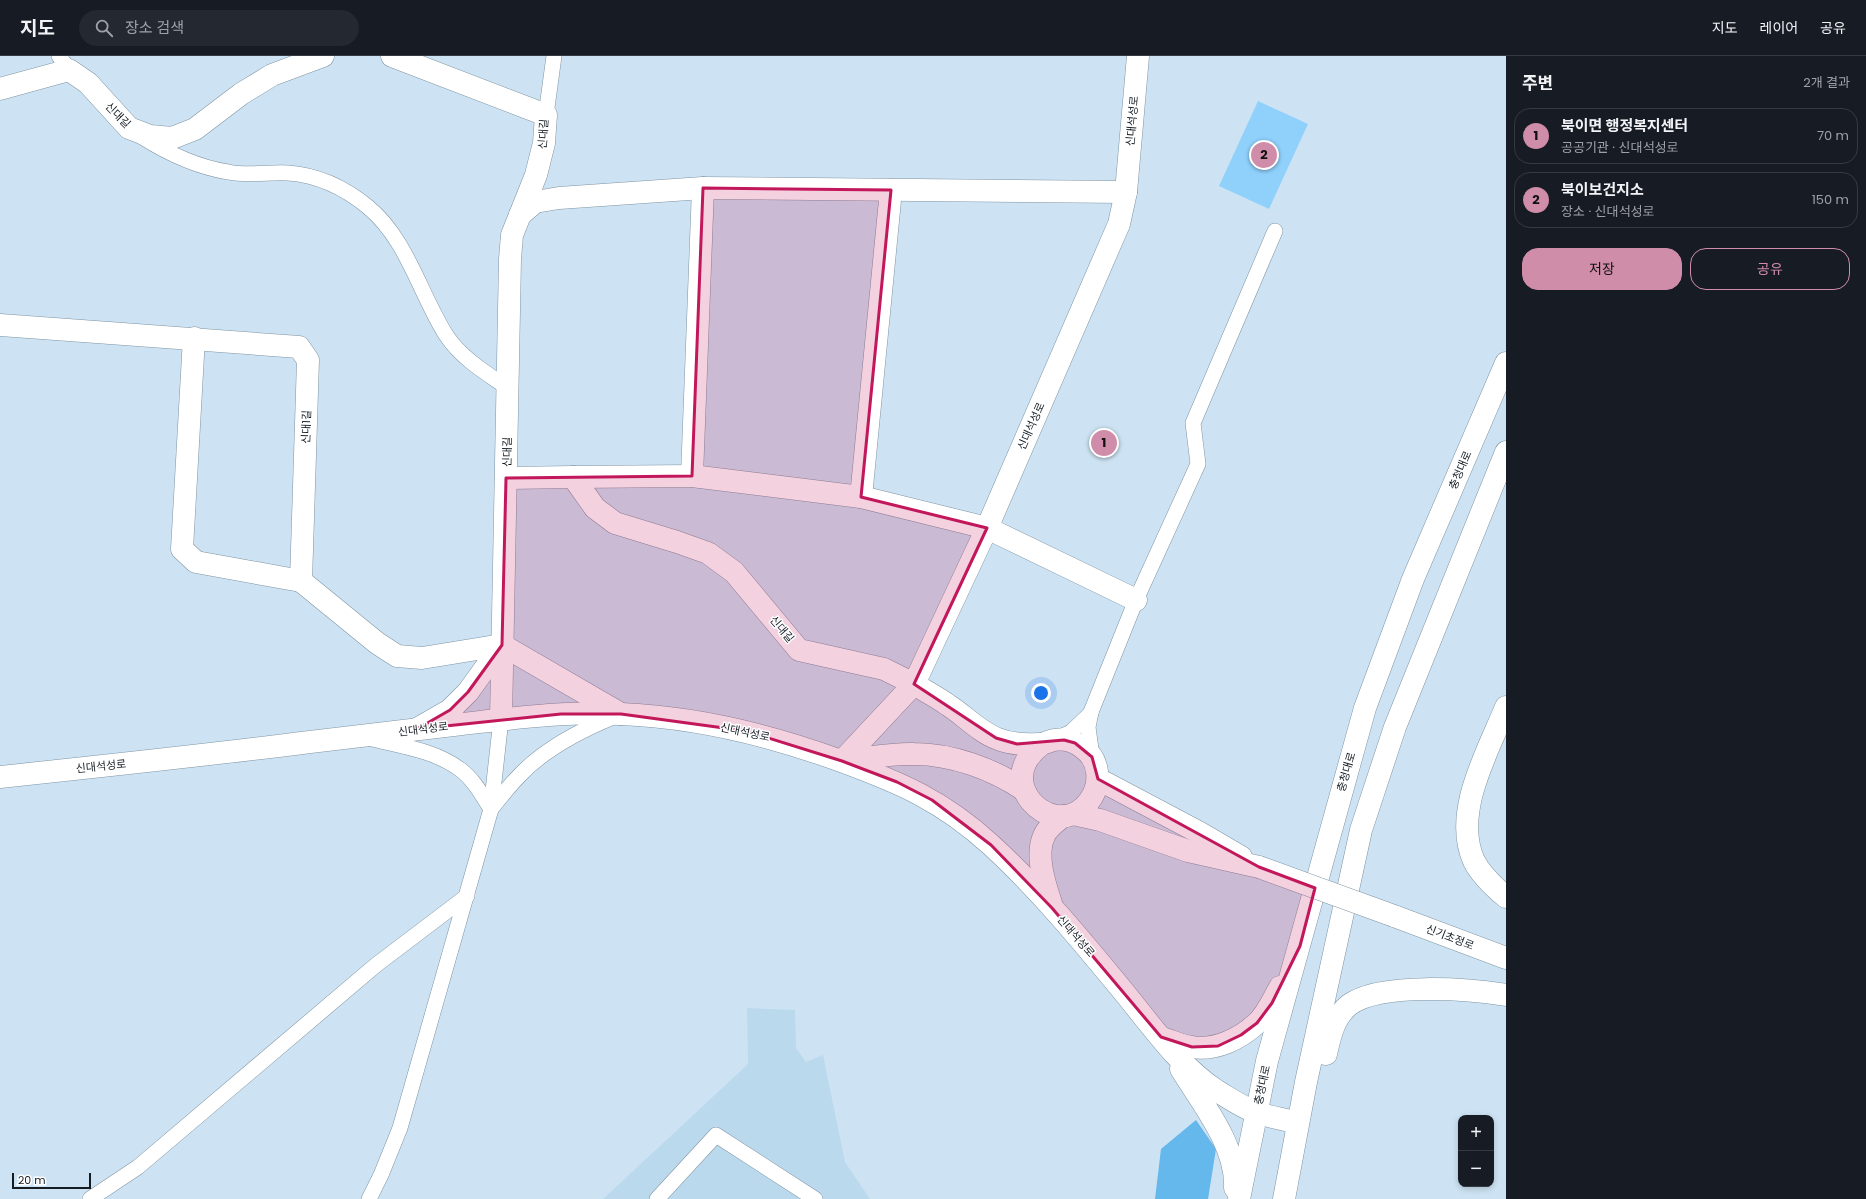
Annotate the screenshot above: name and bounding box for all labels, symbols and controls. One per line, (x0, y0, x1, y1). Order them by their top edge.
search box (79, 10, 359, 46)
text: 지도 (20, 15, 55, 42)
icon: search (93, 17, 115, 39)
text: 장소 검색 (125, 17, 184, 38)
text: 지도 (1712, 18, 1738, 38)
text: 레이어 (1760, 18, 1798, 38)
text: 공유 (1820, 18, 1846, 38)
text: 주변 (1522, 71, 1553, 95)
text: 2개 결과 (1803, 73, 1850, 92)
street label: 신대석성로 (1122, 95, 1142, 147)
street label: 신대길 (102, 99, 134, 131)
text: 북이면 행정복지센터 (1561, 115, 1688, 136)
street label: 신대길 (534, 118, 552, 150)
text: 1 (1534, 126, 1538, 145)
text: 70 m (1817, 126, 1849, 145)
text: 공공기관 · 신대석성로 (1561, 138, 1678, 157)
pin: 2 (1251, 140, 1277, 170)
text: 북이보건지소 (1561, 179, 1644, 200)
text: 2 (1532, 190, 1540, 209)
text: 150 m (1812, 190, 1849, 209)
text: 장소 · 신대석성로 (1561, 202, 1654, 221)
button: 저장 (1522, 248, 1682, 290)
button: 공유 (1690, 248, 1850, 290)
street label: 신대석성로 (1013, 400, 1049, 452)
street label: 신대1길 (297, 410, 315, 444)
pin: 1 (1091, 428, 1117, 458)
street label: 신대길 (499, 437, 515, 467)
street label: 충청대로 (1445, 448, 1475, 492)
street label: 신대길 (766, 612, 798, 646)
your location (1031, 683, 1051, 703)
street label: 신대석성로 (397, 718, 449, 740)
street label: 신대석성로 (719, 719, 771, 745)
street label: 충청대로 (1333, 750, 1359, 794)
street label: 신대석성로 (75, 755, 127, 777)
street label: 신대석성로 (1053, 912, 1099, 960)
street label: 신기초정로 (1424, 920, 1476, 954)
street label: 충청대로 (1250, 1064, 1274, 1106)
map controls (1458, 1115, 1494, 1187)
button: + (1458, 1115, 1494, 1151)
button: − (1458, 1151, 1494, 1187)
scale bar (12, 1171, 91, 1190)
text: 20 m (18, 1172, 46, 1188)

